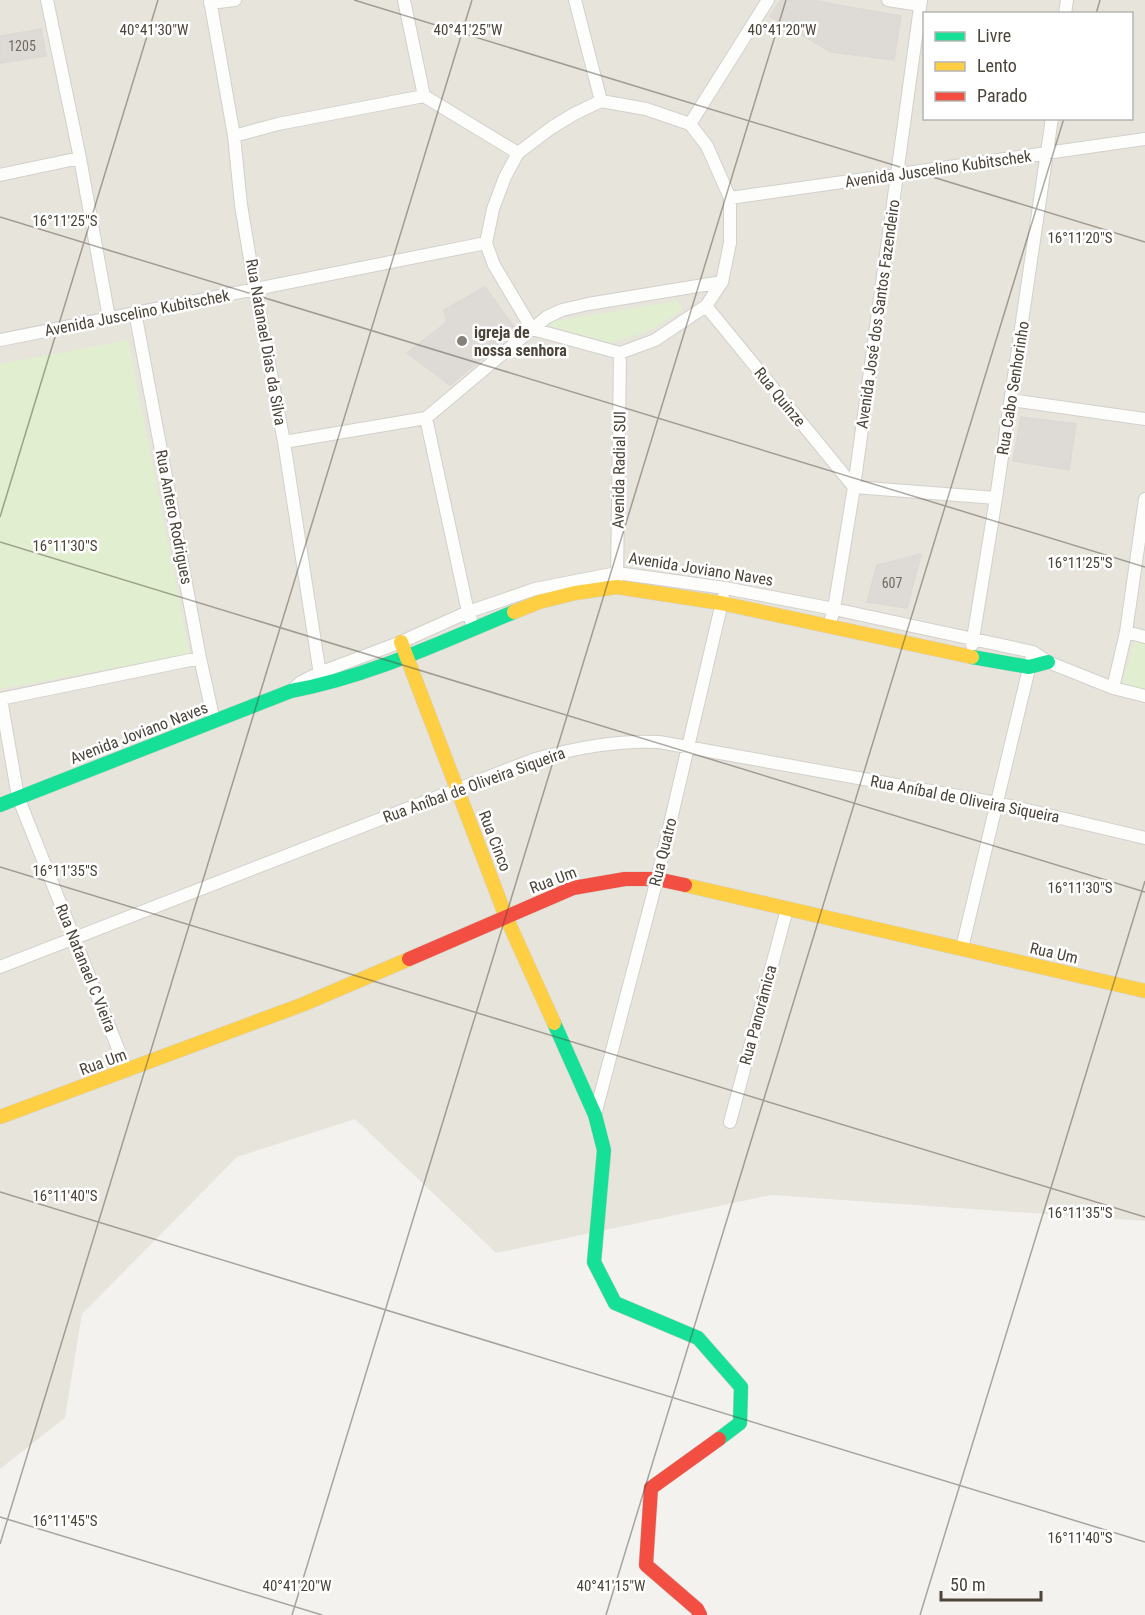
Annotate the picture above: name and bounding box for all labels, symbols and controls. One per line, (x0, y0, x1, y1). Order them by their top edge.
legend (923, 12, 1133, 120)
text: 40°41'30"W (120, 21, 189, 39)
text: 40°41'25"W (434, 21, 503, 39)
text: 40°41'20"W (748, 21, 817, 39)
text: Livre (977, 25, 1011, 46)
house number: 1205 (8, 38, 36, 54)
text: Lento (977, 55, 1017, 76)
text: Parado (977, 85, 1027, 106)
street label: Avenida Juscelino Kubitschek (844, 146, 1033, 191)
street label: Avenida José dos Santos Fazendeiro (852, 198, 904, 430)
text: 16°11'25"S (32, 212, 98, 230)
text: 16°11'20"S (1047, 229, 1113, 247)
street label: Rua Natanael Dias da Silva (242, 257, 290, 427)
street label: Avenida Juscelino Kubitschek (43, 286, 232, 340)
street label: Rua Cabo Senhorinho (993, 320, 1033, 456)
place label: igreja de nossa senhora (474, 323, 567, 360)
marker: igreja de nossa senhora (455, 334, 469, 348)
street label: Rua Quinze (750, 364, 810, 430)
street label: Avenida Radial SUl (608, 411, 630, 529)
street label: Rua Antero Rodrigues (152, 448, 196, 586)
text: 16°11'30"S (32, 537, 98, 555)
street label: Avenida Joviano Naves (627, 548, 775, 590)
text: 16°11'25"S (1047, 554, 1113, 572)
house number: 607 (882, 575, 902, 591)
street label: Avenida Joviano Naves (67, 698, 211, 768)
street label: Rua Aníbal de Oliveira Siqueira (380, 743, 568, 827)
street label: Rua Aníbal de Oliveira Siqueira (869, 771, 1061, 827)
street label: Rua Cinco (475, 808, 515, 874)
street label: Rua Quatro (645, 816, 681, 888)
text: 16°11'35"S (32, 862, 98, 880)
street label: Rua Um (527, 862, 579, 898)
text: 16°11'30"S (1047, 879, 1113, 897)
street label: Rua Natanael C Vieira (52, 901, 120, 1035)
street label: Rua Um (1028, 938, 1080, 968)
street label: Rua Panorâmica (736, 963, 780, 1067)
street label: Rua Um (77, 1045, 129, 1079)
text: 16°11'40"S (32, 1187, 98, 1205)
text: 16°11'35"S (1047, 1204, 1113, 1222)
text: 16°11'45"S (32, 1512, 98, 1530)
text: 16°11'40"S (1047, 1529, 1113, 1547)
scale bar (941, 1564, 1042, 1602)
text: 50 m (950, 1574, 985, 1595)
text: 40°41'20"W (263, 1577, 332, 1595)
text: 40°41'15"W (577, 1577, 646, 1595)

